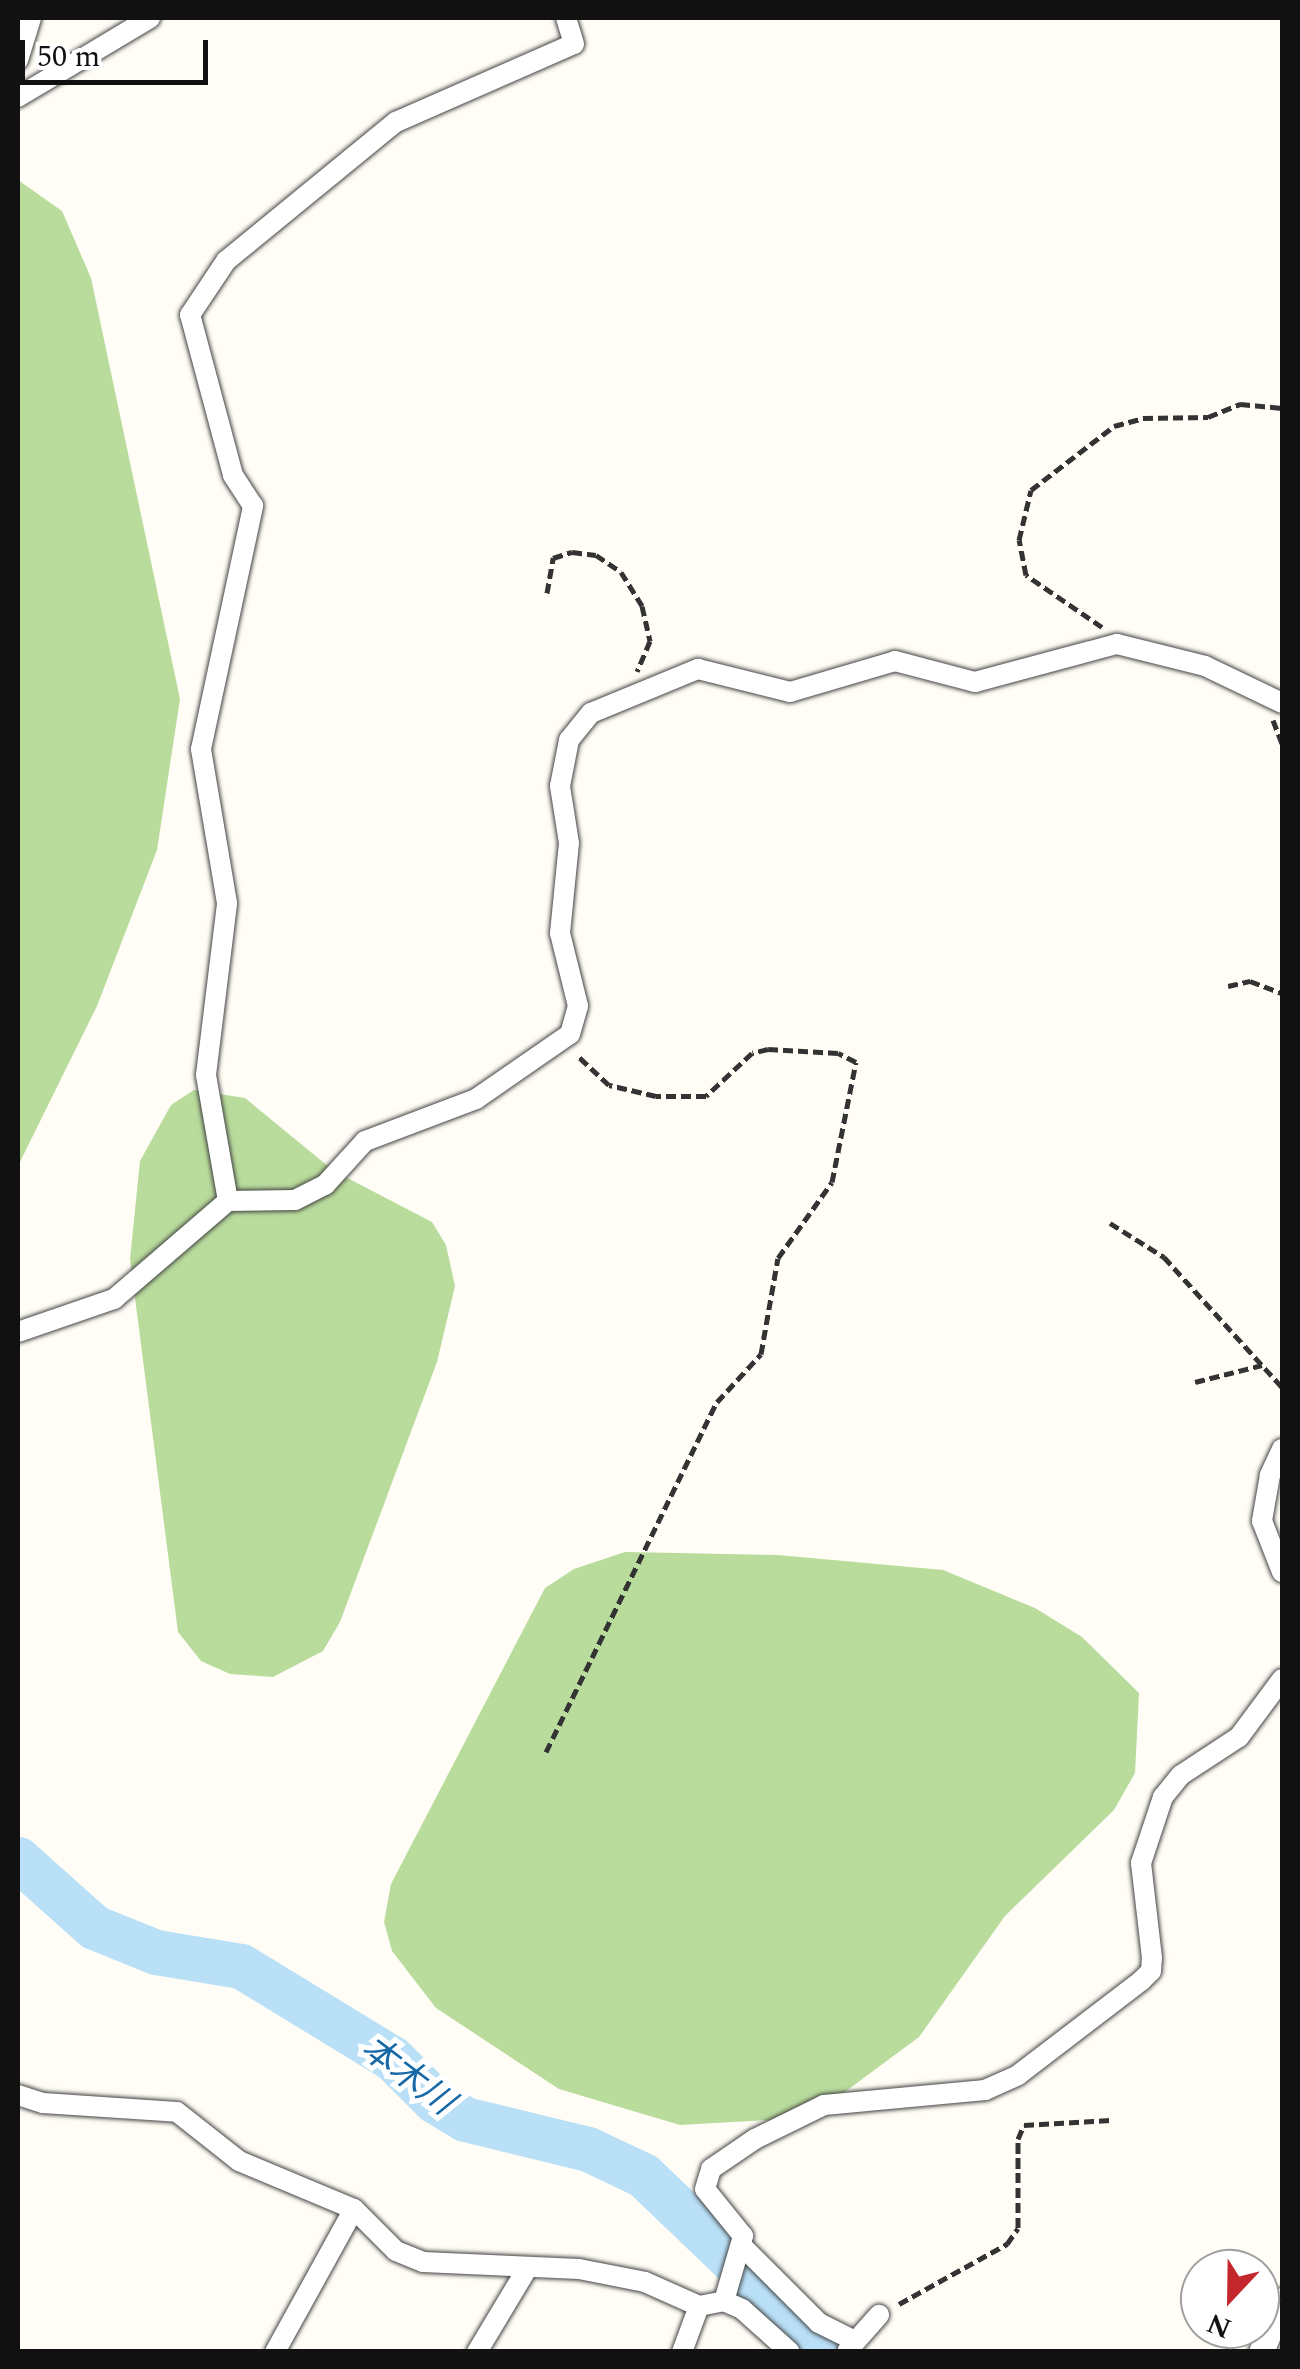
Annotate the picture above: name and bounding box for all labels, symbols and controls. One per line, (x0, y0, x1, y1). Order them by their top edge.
scale bar (25, 20, 212, 82)
text: 50 m (37, 34, 100, 80)
water label: 本木川 (352, 2028, 462, 2124)
north arrow (1180, 2249, 1280, 2349)
text: N (1201, 2301, 1238, 2350)

